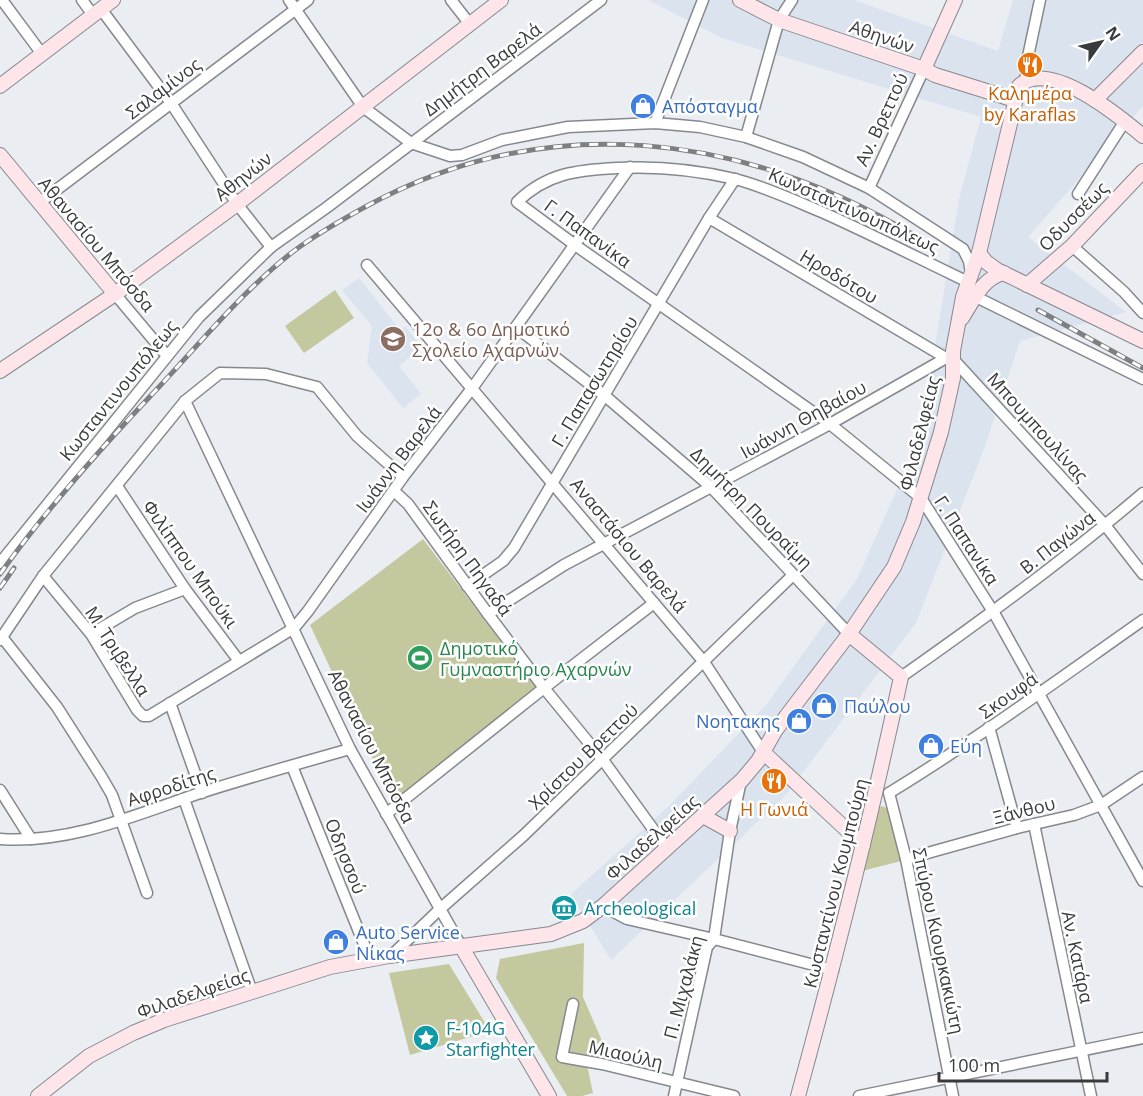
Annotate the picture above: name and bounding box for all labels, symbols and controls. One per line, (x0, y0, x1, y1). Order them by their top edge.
north arrow (1071, 12, 1131, 72)
street label: Αθηνών (847, 14, 918, 58)
street label: Δημήτρη Βαρελά (418, 17, 546, 121)
text: N (1101, 22, 1126, 45)
restaurant icon: Καλημέρα by Karaflas (1015, 50, 1045, 80)
street label: Σαλαμίνος (121, 52, 206, 124)
street label: Αν. Βρεττού (849, 68, 913, 170)
place label: Καλημέρα by Karaflas (984, 81, 1076, 126)
shop icon: Απόσταγμα (628, 91, 658, 121)
place label: Απόσταγμα (662, 94, 758, 118)
street label: Αθηνών (209, 146, 277, 206)
street label: Κωνσταντινουπόλεως (765, 162, 943, 259)
street label: Αθανασίου Μπόσδα (34, 172, 160, 316)
street label: Οδυσσέως (1033, 176, 1113, 256)
street label: Γ. Παπανίκα (540, 193, 636, 273)
street label: Ηροδότου (796, 243, 882, 309)
street label: Γ. Παπασωτηρίου (545, 311, 643, 451)
street label: Κωσταντινουπόλεως (54, 314, 183, 465)
place label: 12ο & 6ο Δημοτικό Σχολείο Αχαρνών (412, 317, 570, 362)
school or university icon: 12ο & 6ο Δημοτικό Σχολείο Αχαρνών (378, 324, 408, 354)
street label: Μπουμπουλίνας (982, 367, 1094, 487)
street label: Φιλαδελφείας (893, 373, 945, 493)
street label: Ιωάννη Θηβαίου (736, 374, 870, 464)
street label: Ιωάννη Βαρελά (350, 401, 446, 517)
street label: Δημήτρη Πουραΐμη (686, 442, 818, 574)
street label: Αναστάσιου Βαρελά (566, 473, 692, 617)
street label: Γ. Παπανίκα (929, 491, 1005, 589)
street label: Φιλίππου Μπούκι (138, 495, 244, 633)
street label: Σωτήρη Πηγαδά (418, 496, 518, 620)
street label: Β. Παγώνα (1015, 505, 1099, 579)
street label: Μ. Τριβελλα (80, 601, 156, 701)
place label: Δημοτικό Γυμναστήριο Αχαρνών (440, 636, 632, 681)
sports icon: Δημοτικό Γυμναστήριο Αχαρνών (405, 643, 435, 673)
street label: Αθανασίου Μπόσδα (323, 665, 421, 827)
street label: Σκουφά (974, 666, 1042, 724)
shop icon: Παύλου (809, 691, 839, 721)
place label: Παύλου (844, 694, 911, 718)
street label: Χρίστου Βρεττού (523, 698, 643, 814)
shop icon: Νοητακης (784, 706, 814, 736)
place label: Νοητακης (696, 709, 780, 733)
shop icon: Εύη (916, 731, 946, 761)
place label: Εύη (950, 734, 982, 758)
street label: Αφροδίτης (124, 760, 218, 811)
restaurant icon: Η Γωνιά (759, 766, 789, 796)
street label: Κωσταντίνου Κουμπούρη (797, 776, 873, 990)
street label: Φιλαδελφείας (600, 789, 704, 885)
street label: Ξάνθου (990, 791, 1058, 829)
place label: Η Γωνιά (740, 797, 808, 821)
street label: Οδησσού (320, 815, 372, 897)
street label: Σπύρου Κιουρκακιώτη (908, 846, 970, 1036)
museum icon: Archeological (549, 893, 579, 923)
place label: Archeological (584, 896, 696, 920)
street label: Αν. Κατάρα (1057, 909, 1099, 1005)
place label: Auto Service Νίκας (356, 920, 460, 965)
shop icon: Auto Service Νίκας (321, 927, 351, 957)
street label: Π. Μιχαλάκη (658, 932, 708, 1042)
street label: Φιλαδελφείας (134, 962, 253, 1023)
place label: F-104G Starfighter (446, 1016, 536, 1061)
place icon: F-104G Starfighter (411, 1023, 441, 1053)
street label: Μιαούλη (586, 1034, 666, 1074)
scale bar (939, 1045, 1107, 1083)
text: 100 m (948, 1053, 1000, 1077)

